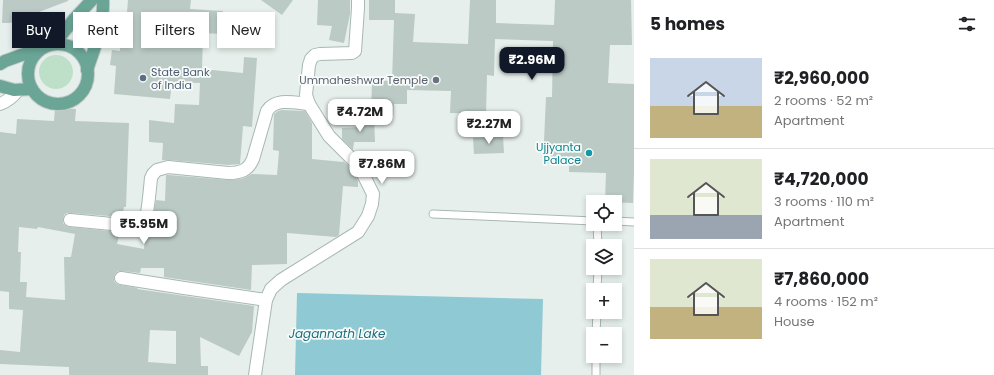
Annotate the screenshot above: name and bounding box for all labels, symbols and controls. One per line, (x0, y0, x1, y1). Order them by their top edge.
chip: Buy (12, 12, 65, 48)
chip: Rent (73, 12, 133, 48)
chip: Filters (141, 12, 209, 48)
chip: New (217, 12, 275, 48)
text: 5 homes (650, 12, 725, 36)
icon: filters (956, 13, 978, 35)
pin: ₹2.96M (499, 47, 565, 81)
text: ₹2.96M (508, 50, 556, 69)
place label: State Bank of India (151, 64, 210, 93)
text: ₹2,960,000 (774, 66, 869, 90)
place label: Ummaheshwar Temple (299, 72, 428, 88)
marker: State Bank of India (138, 73, 148, 83)
icon: home (682, 74, 730, 122)
marker: Ummaheshwar Temple (431, 75, 441, 85)
text: 2 rooms · 52 m² (774, 91, 873, 110)
pin: ₹4.72M (327, 99, 393, 133)
text: ₹4.72M (337, 102, 383, 121)
pin: ₹2.27M (456, 111, 522, 145)
text: Apartment (774, 111, 844, 130)
text: ₹2.27M (466, 114, 512, 133)
place label: Ujjyanta Palace (536, 139, 581, 168)
marker: Ujjyanta Palace (584, 148, 594, 158)
pin: ₹7.86M (349, 151, 415, 185)
text: ₹7.86M (358, 154, 406, 173)
text: ₹4,720,000 (774, 167, 869, 191)
icon: home (682, 175, 730, 223)
text: 3 rooms · 110 m² (774, 192, 874, 211)
map controls (586, 195, 622, 363)
button: locate (586, 195, 622, 231)
pin: ₹5.95M (111, 211, 177, 245)
text: Apartment (774, 212, 844, 231)
text: ₹5.95M (120, 214, 168, 233)
button: layers (586, 239, 622, 275)
text: ₹7,860,000 (774, 267, 869, 291)
icon: home (682, 275, 730, 323)
button: + (586, 283, 622, 319)
text: 4 rooms · 152 m² (774, 292, 878, 311)
text: House (774, 312, 814, 331)
water label: Jagannath Lake (289, 325, 386, 342)
button: − (586, 327, 622, 363)

